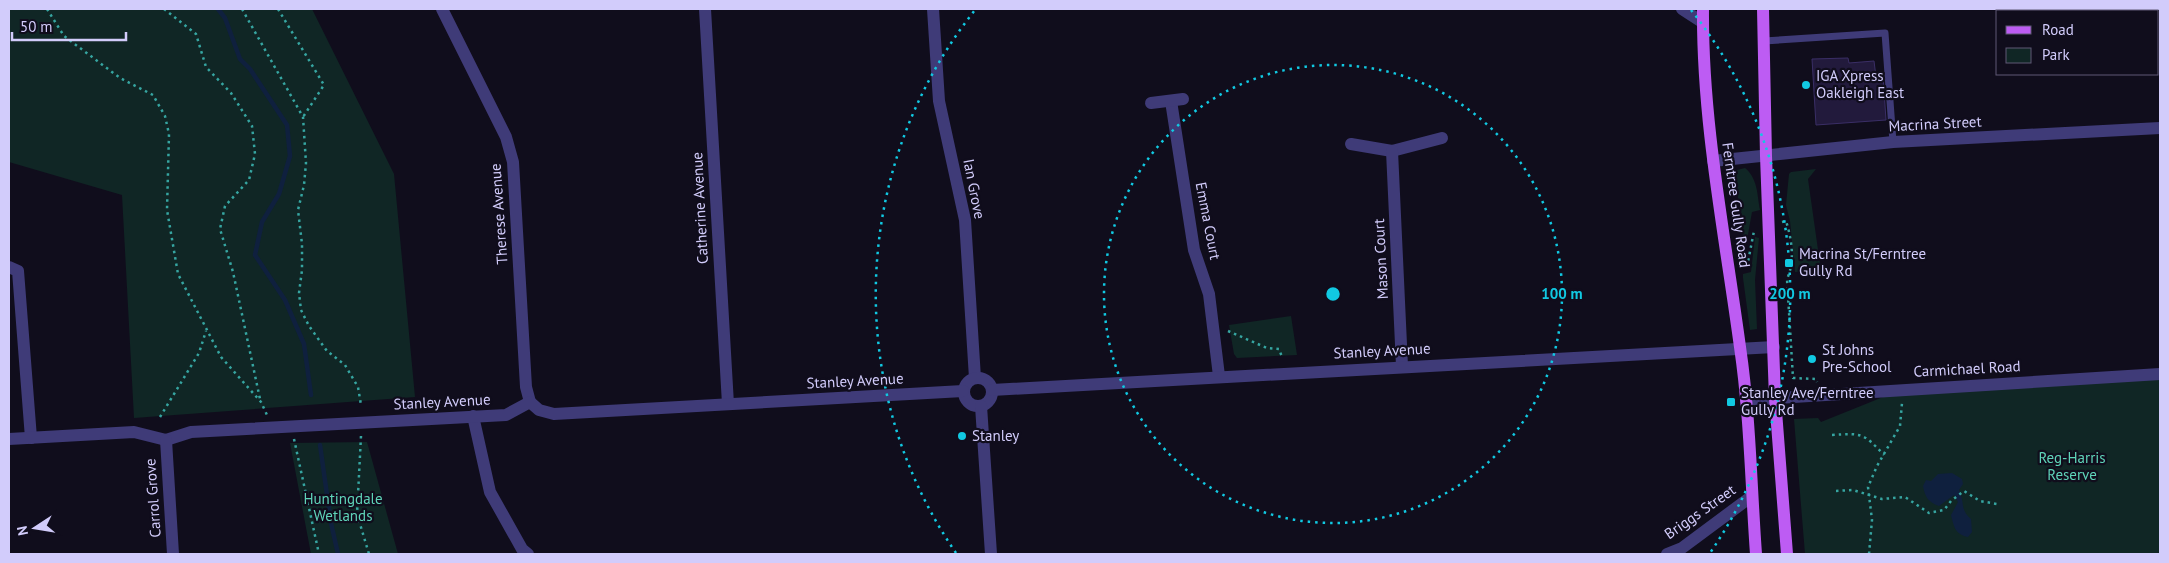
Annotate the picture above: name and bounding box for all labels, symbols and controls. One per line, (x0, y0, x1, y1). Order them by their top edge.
scale bar (12, 10, 126, 42)
legend (1996, 10, 2159, 75)
text: 50 m (20, 17, 53, 36)
text: Road (2042, 20, 2074, 39)
text: Park (2042, 45, 2070, 64)
place label: IGA Xpress Oakleigh East (1816, 66, 1904, 102)
marker: IGA Xpress Oakleigh East (1800, 79, 1812, 91)
street label: Macrina Street (1888, 112, 1982, 135)
street label: Ferntree Gully Road (1718, 141, 1755, 269)
street label: Catherine Avenue (687, 152, 712, 264)
street label: Ian Grove (959, 157, 990, 221)
street label: Therese Avenue (485, 163, 512, 265)
street label: Emma Court (1192, 180, 1225, 261)
street label: Mason Court (1369, 218, 1392, 300)
place label: Macrina St/Ferntree Gully Rd (1799, 244, 1926, 280)
marker: Macrina St/Ferntree Gully Rd (1783, 257, 1795, 269)
text: 100 m (1541, 284, 1583, 303)
text: 200 m (1769, 284, 1811, 303)
centre of rings (1324, 285, 1342, 303)
street label: Stanley Avenue (1333, 338, 1431, 363)
place label: St Johns Pre-School (1822, 340, 1892, 376)
marker: St Johns Pre-School (1806, 353, 1818, 365)
street label: Carmichael Road (1913, 356, 2021, 381)
street label: Stanley Avenue (806, 368, 904, 393)
place label: Stanley Ave/Ferntree Gully Rd (1741, 383, 1874, 419)
street label: Stanley Avenue (393, 389, 491, 414)
marker: Stanley Ave/Ferntree Gully Rd (1725, 396, 1737, 408)
place label: Stanley (972, 426, 1019, 445)
marker: Stanley (956, 430, 968, 442)
park label: Reg-Harris Reserve (2038, 448, 2106, 484)
street label: Carrol Grove (140, 458, 165, 538)
street label: Briggs Street (1660, 480, 1739, 543)
park label: Huntingdale Wetlands (303, 489, 383, 525)
north arrow (10, 503, 60, 553)
text: N (13, 524, 32, 537)

